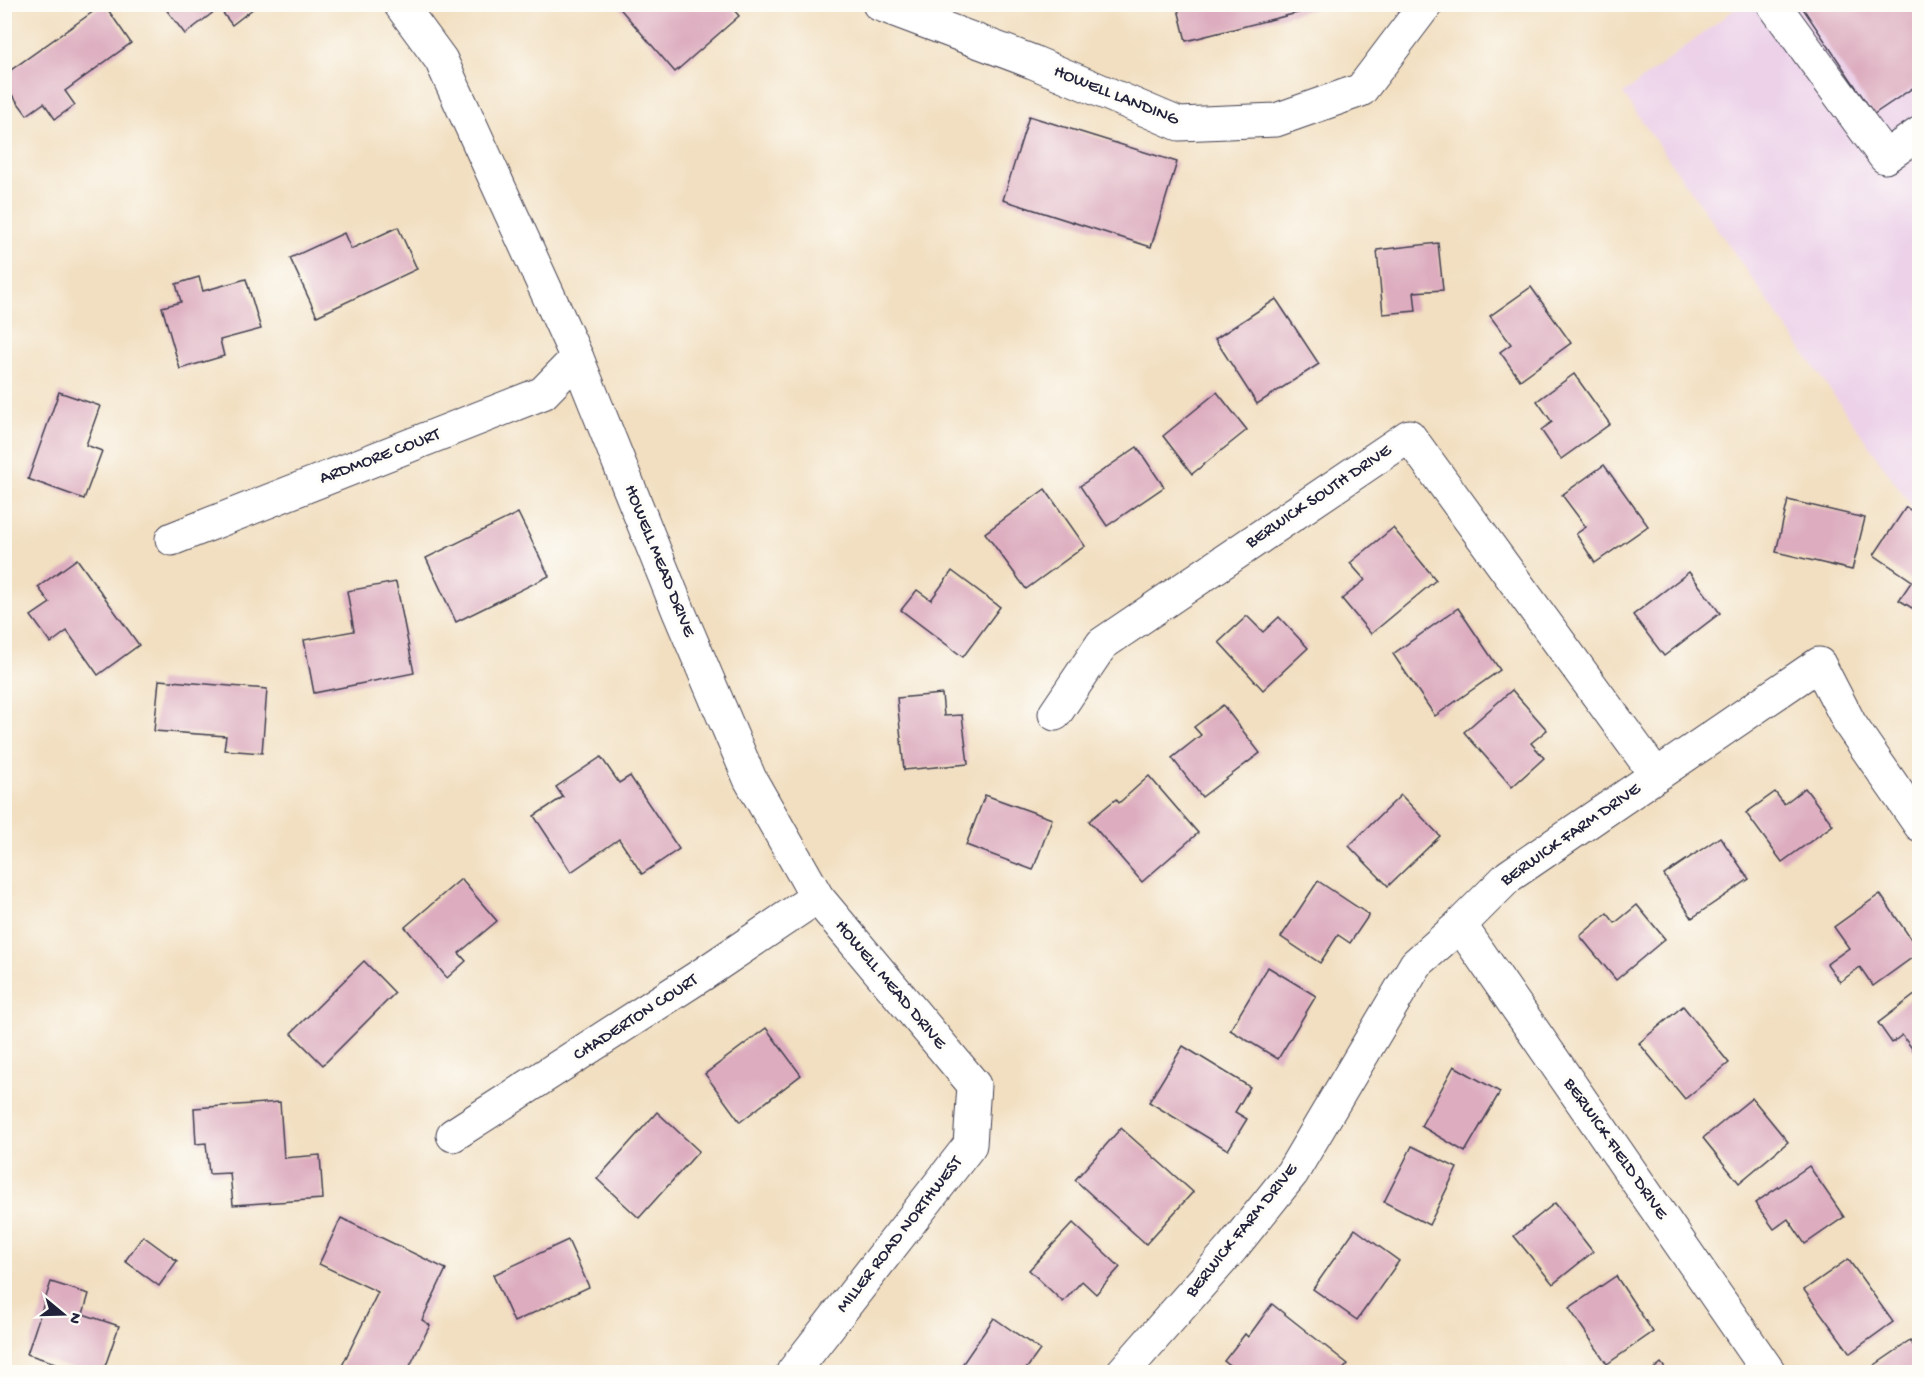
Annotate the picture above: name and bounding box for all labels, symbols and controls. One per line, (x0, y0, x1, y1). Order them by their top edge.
street label: HOWELL LANDING (1050, 61, 1182, 131)
street label: ARDMORE COURT (317, 424, 444, 490)
street label: BERWICK SOUTH DRIVE (1241, 440, 1396, 554)
street label: HOWELL MEAD DRIVE (619, 482, 699, 641)
street label: BERWICK FARM DRIVE (1496, 778, 1646, 892)
street label: HOWELL MEAD DRIVE (830, 916, 951, 1054)
street label: CHADERTON COURT (570, 969, 703, 1066)
street label: BERWICK FIELD DRIVE (1558, 1074, 1672, 1224)
street label: MILLER ROAD NORTHWEST (832, 1152, 968, 1317)
street label: BERWICK FARM DRIVE (1181, 1159, 1303, 1303)
north arrow (33, 1284, 93, 1344)
text: N (63, 1310, 85, 1326)

